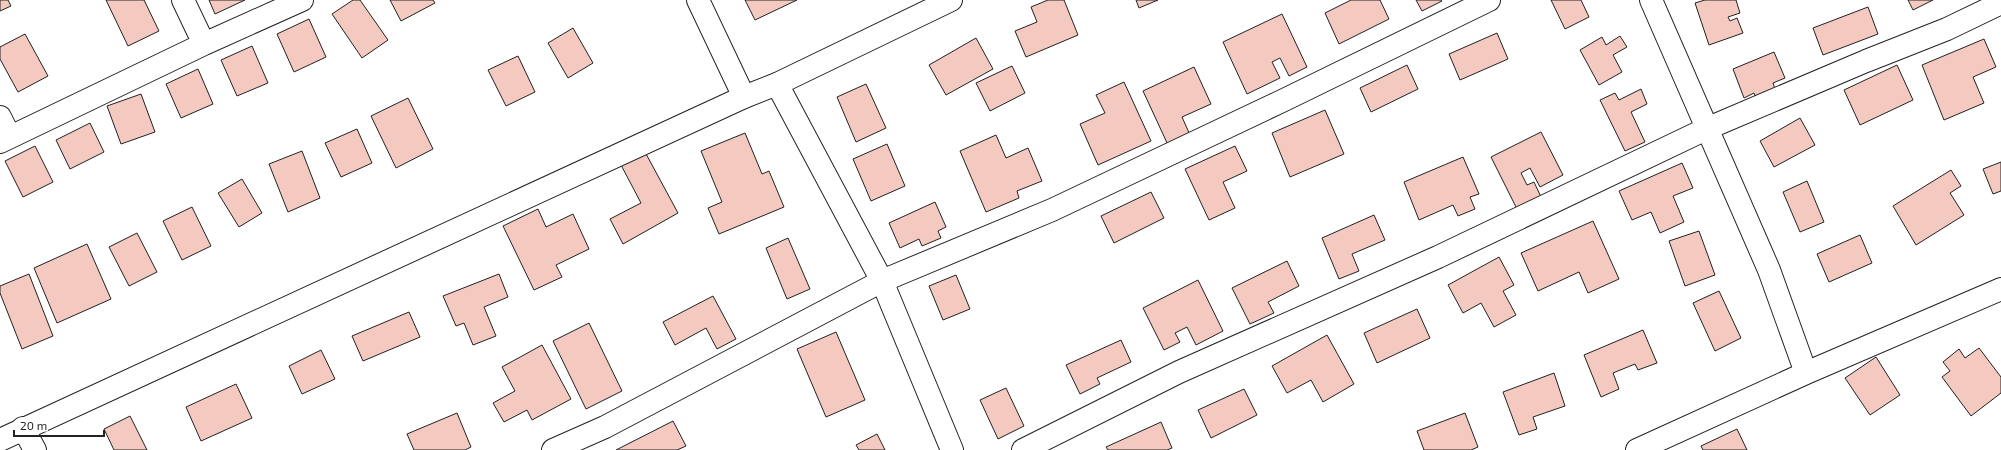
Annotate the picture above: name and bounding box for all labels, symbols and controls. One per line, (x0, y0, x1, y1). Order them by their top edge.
scale bar (14, 412, 104, 438)
text: 20 m (20, 418, 47, 432)

